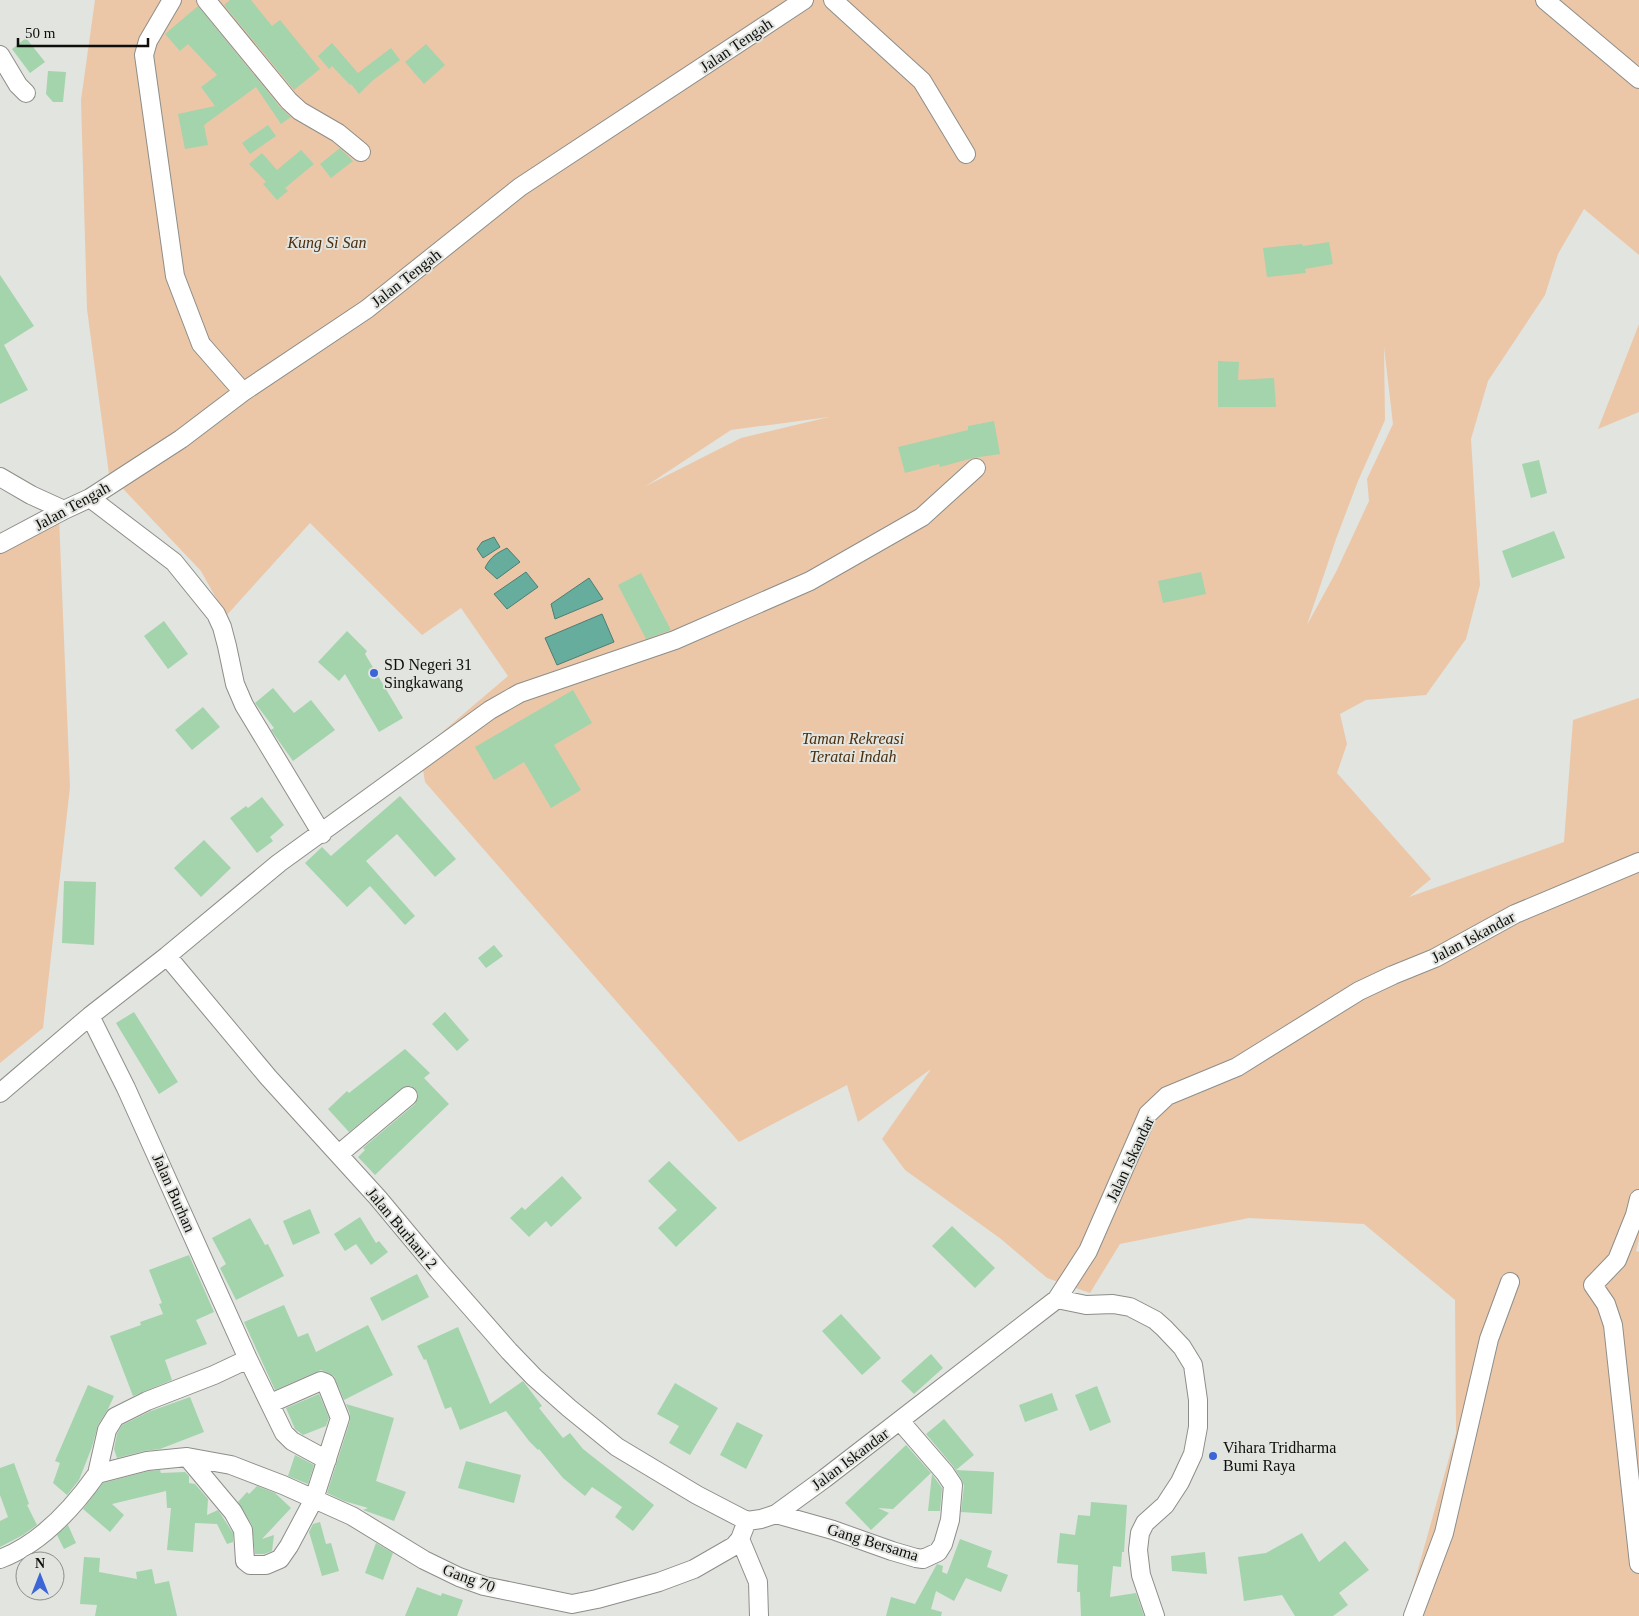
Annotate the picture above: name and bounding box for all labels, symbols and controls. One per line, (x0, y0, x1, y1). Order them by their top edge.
scale bar (18, 15, 148, 47)
street label: Jalan Tengah (697, 15, 776, 76)
text: 50 m (25, 25, 56, 41)
park label: Kung Si San (286, 234, 367, 252)
street label: Jalan Tengah (368, 246, 445, 311)
street label: Jalan Tengah (31, 478, 113, 535)
place label: SD Negeri 31 Singkawang (384, 656, 472, 692)
marker: SD Negeri 31 Singkawang (368, 667, 380, 679)
park label: Taman Rekreasi Teratai Indah (802, 730, 904, 765)
street label: Jalan Iskandar (1428, 908, 1518, 966)
street label: Jalan Iskandar (1103, 1113, 1157, 1204)
street label: Jalan Burhan (149, 1151, 199, 1235)
street label: Jalan Burhani 2 (363, 1184, 441, 1272)
street label: Jalan Iskandar (808, 1424, 892, 1493)
place label: Vihara Tridharma Bumi Raya (1223, 1439, 1336, 1475)
marker: Vihara Tridharma Bumi Raya (1207, 1450, 1219, 1462)
street label: Gang Bersama (825, 1520, 921, 1565)
north arrow (15, 1551, 65, 1601)
text: N (35, 1556, 45, 1571)
street label: Gang 70 (440, 1561, 498, 1596)

